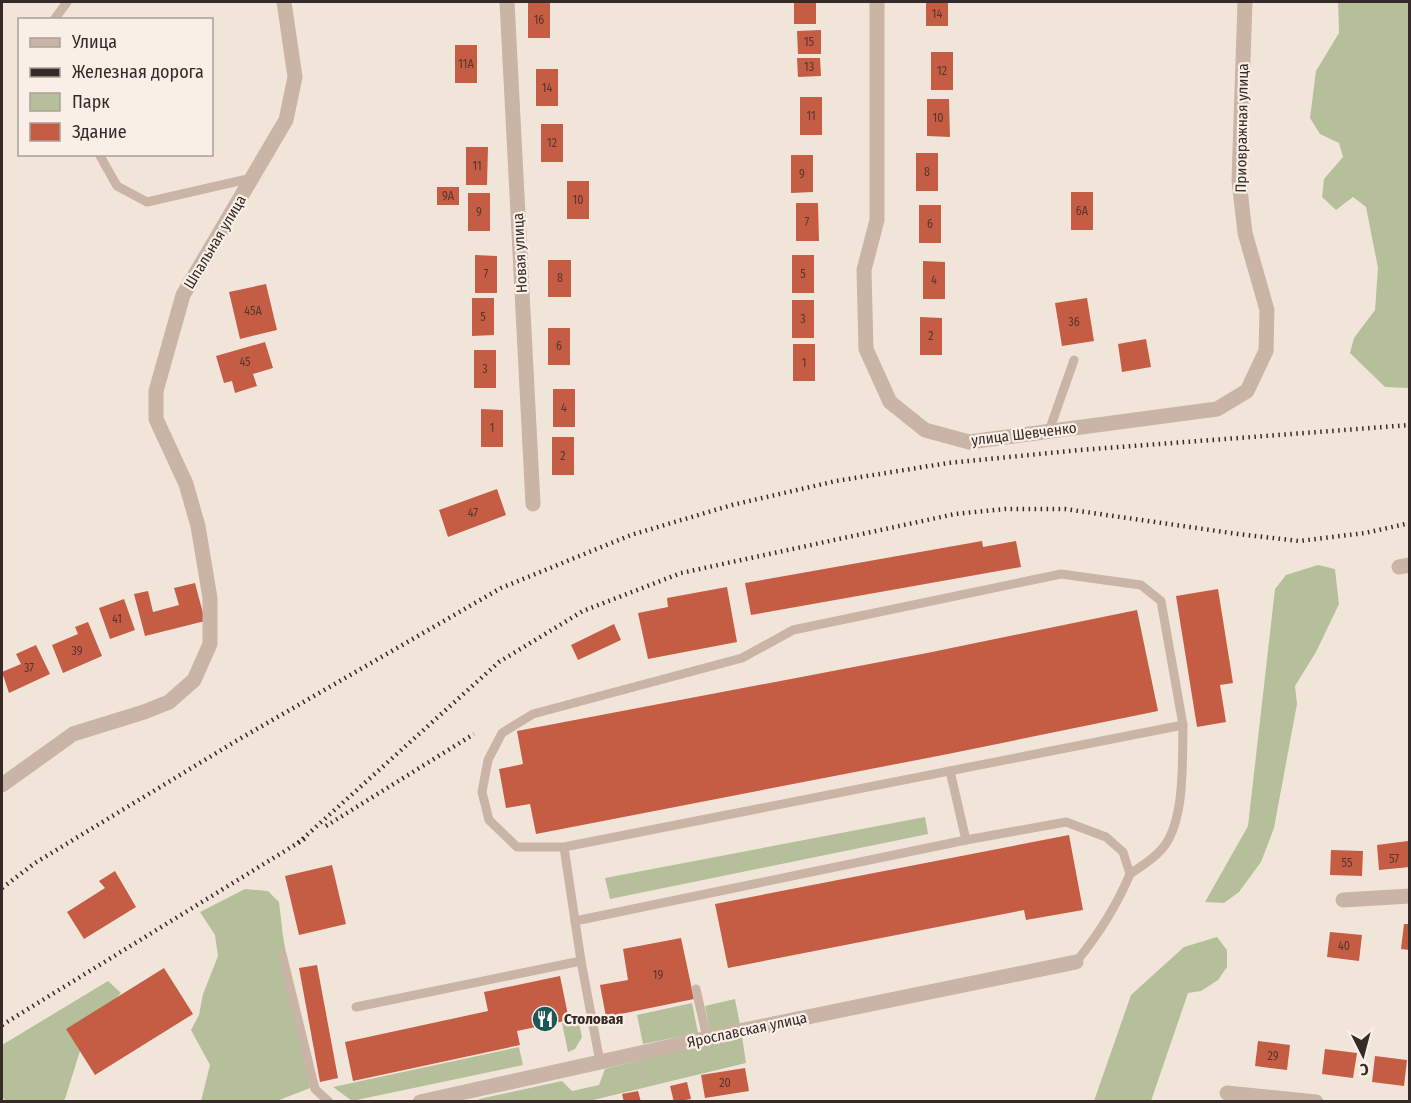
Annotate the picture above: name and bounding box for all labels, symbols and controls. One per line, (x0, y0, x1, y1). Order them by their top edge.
house number: 14 (932, 7, 942, 21)
house number: 16 (534, 13, 544, 27)
legend (18, 18, 213, 156)
text: Улица (71, 31, 117, 53)
house number: 15 (804, 35, 815, 49)
house number: 11А (458, 57, 474, 71)
house number: 13 (804, 60, 814, 74)
text: Железная дорога (72, 61, 204, 83)
street label: Приовражная улица (1232, 63, 1252, 193)
house number: 12 (937, 64, 947, 78)
house number: 14 (542, 81, 552, 95)
text: Парк (72, 91, 110, 113)
house number: 11 (806, 109, 816, 123)
house number: 10 (933, 111, 943, 125)
text: Здание (72, 121, 127, 143)
house number: 12 (547, 136, 557, 150)
house number: 11 (472, 159, 482, 173)
house number: 8 (924, 165, 930, 179)
house number: 9 (799, 167, 805, 181)
house number: 9А (442, 189, 455, 203)
street label: Шпальная улица (180, 192, 250, 292)
house number: 10 (573, 193, 583, 207)
house number: 6А (1076, 204, 1089, 218)
house number: 9 (476, 205, 482, 219)
street label: Новая улица (509, 212, 531, 294)
house number: 7 (805, 215, 810, 229)
house number: 6 (927, 217, 933, 231)
house number: 7 (484, 267, 489, 281)
house number: 5 (800, 267, 806, 281)
house number: 8 (557, 271, 563, 285)
house number: 4 (931, 273, 937, 287)
house number: 45А (244, 304, 262, 318)
house number: 5 (480, 310, 486, 324)
house number: 3 (800, 312, 806, 326)
house number: 36 (1068, 315, 1080, 329)
house number: 2 (928, 329, 934, 343)
house number: 6 (556, 339, 562, 353)
house number: 45 (239, 355, 251, 369)
house number: 1 (802, 356, 806, 370)
house number: 3 (482, 362, 488, 376)
house number: 4 (561, 401, 567, 415)
street label: улица Шевченко (970, 419, 1078, 449)
house number: 1 (490, 421, 494, 435)
house number: 2 (560, 449, 566, 463)
house number: 47 (468, 506, 478, 520)
house number: 41 (112, 612, 122, 626)
house number: 39 (71, 644, 83, 658)
house number: 37 (24, 661, 34, 675)
house number: 57 (1389, 852, 1399, 866)
house number: 55 (1342, 856, 1353, 870)
house number: 40 (1338, 939, 1350, 953)
house number: 19 (653, 968, 663, 982)
restaurant icon: Столовая (530, 1004, 560, 1034)
street label: Ярославская улица (685, 1008, 809, 1052)
place label: Столовая (564, 1010, 623, 1028)
north arrow (1333, 1025, 1393, 1085)
house number: 29 (1267, 1049, 1279, 1063)
text: С (1359, 1060, 1370, 1079)
house number: 20 (719, 1076, 731, 1090)

